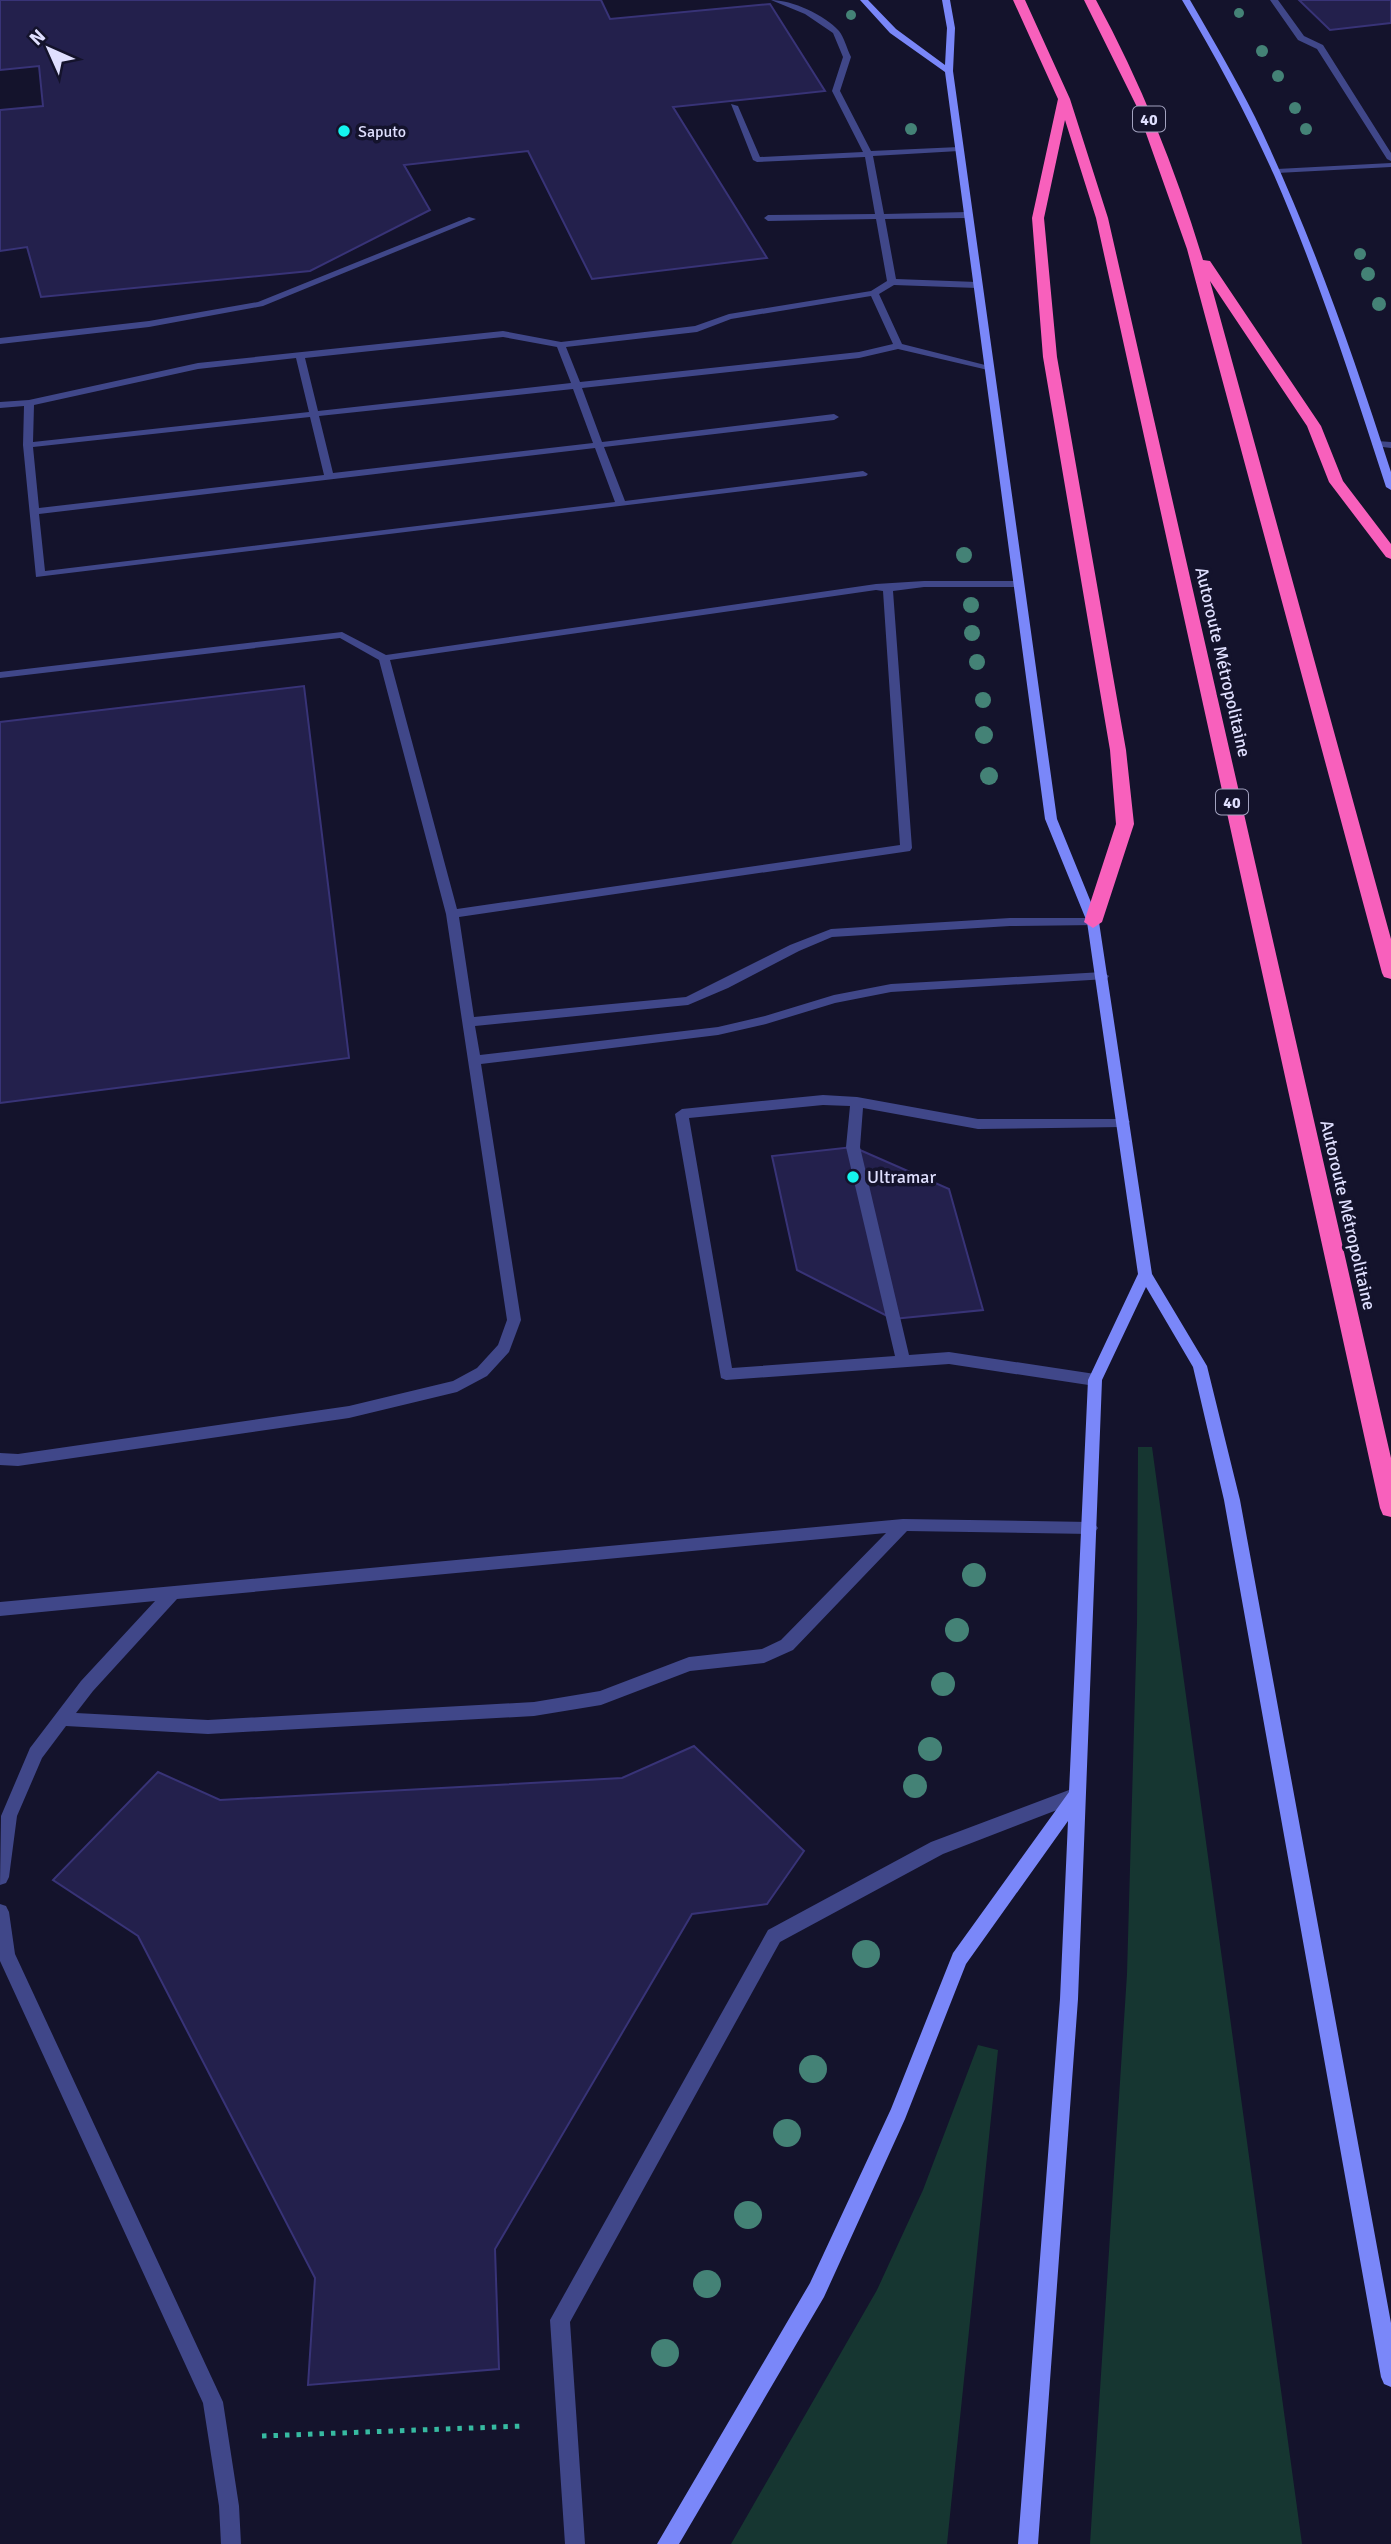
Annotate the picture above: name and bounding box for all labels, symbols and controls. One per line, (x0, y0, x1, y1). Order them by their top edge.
north arrow (14, 14, 84, 84)
text: N (25, 25, 51, 51)
road number: 40 (1133, 106, 1165, 132)
place label: Saputo (358, 122, 406, 142)
marker: Saputo (336, 123, 352, 139)
street label: Autoroute Métropolitaine (1190, 565, 1256, 759)
road number: 40 (1216, 790, 1248, 814)
street label: Autoroute Métropolitaine (1315, 1118, 1381, 1312)
place label: Ultramar (867, 1166, 936, 1188)
marker: Ultramar (845, 1169, 861, 1185)

